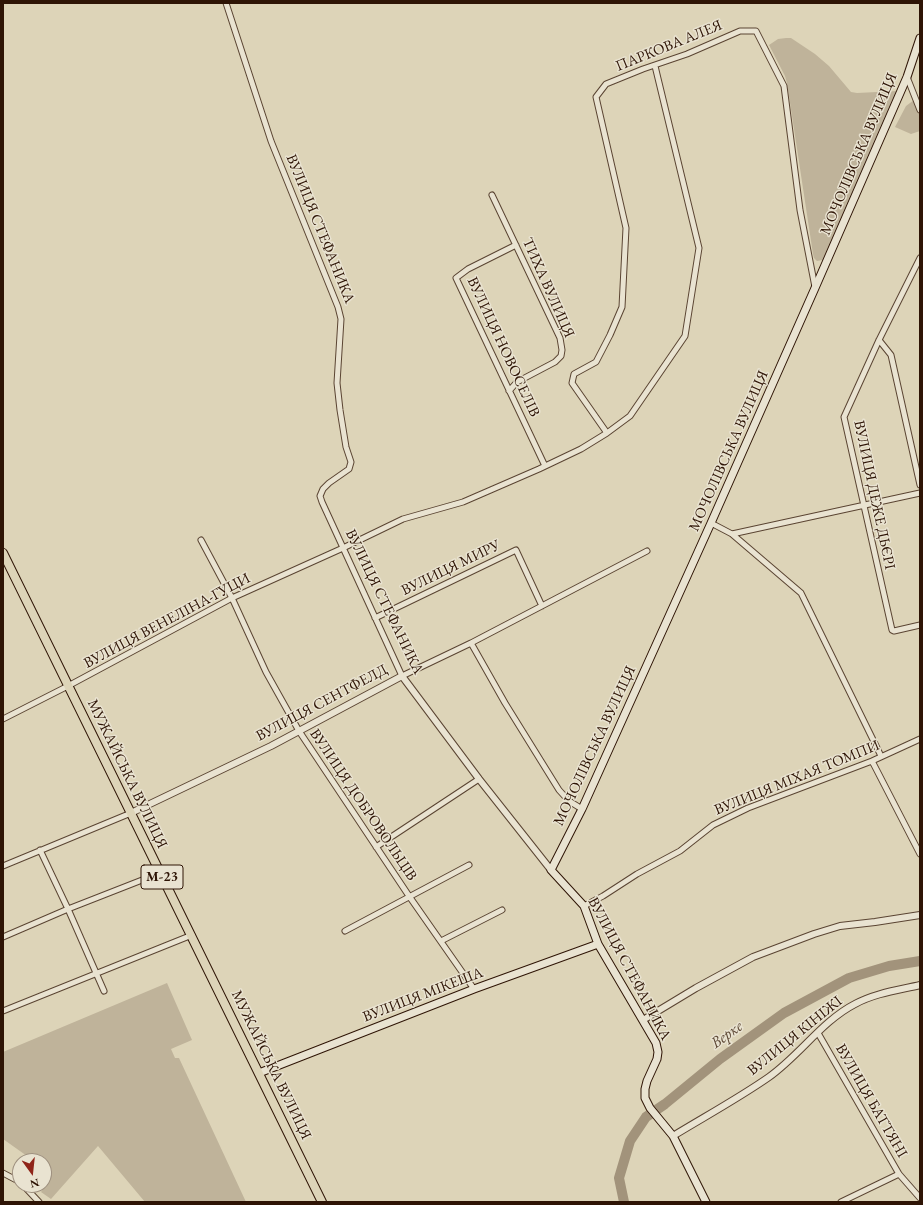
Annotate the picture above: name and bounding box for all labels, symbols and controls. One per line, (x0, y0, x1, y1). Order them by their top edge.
street label: ПАРКОВА АЛЕЯ (613, 16, 725, 76)
street label: МОЧОЛІВСЬКА ВУЛИЦЯ (817, 70, 901, 238)
street label: ВУЛИЦЯ СТЕФАНИКА (282, 152, 358, 306)
street label: ТИХА ВУЛИЦЯ (518, 235, 578, 341)
street label: ВУЛИЦЯ НОВОСЕЛІВ (463, 274, 543, 420)
street label: МОЧОЛІВСЬКА ВУЛИЦЯ (685, 368, 773, 534)
street label: ВУЛИЦЯ ДЕЖЕ ДЬЄРІ (849, 419, 899, 571)
street label: ВУЛИЦЯ СТЕФАНИКА (341, 526, 427, 678)
street label: ВУЛИЦЯ МИРУ (399, 536, 503, 600)
street label: ВУЛИЦЯ ВЕНЕЛІНА-ГУЦИ (81, 569, 253, 673)
street label: ВУЛИЦЯ СЕНТФЕЛД (253, 661, 391, 745)
street label: МОЧОЛІВСЬКА ВУЛИЦЯ (550, 663, 640, 829)
street label: МУЖАЙСЬКА ВУЛИЦЯ (83, 696, 171, 852)
street label: ВУЛИЦЯ ДОБРОВОЛЬЦІВ (305, 726, 421, 884)
street label: ВУЛИЦЯ МІХАЯ ТОМПИ (712, 737, 882, 819)
road number: М-23 (141, 865, 183, 889)
street label: ВУЛИЦЯ СТЕФАНИКА (584, 894, 674, 1044)
street label: ВУЛИЦЯ МІКЕША (360, 964, 486, 1026)
street label: МУЖАЙСЬКА ВУЛИЦЯ (227, 987, 315, 1143)
street label: ВУЛИЦЯ КІНІЖІ (744, 992, 846, 1080)
water label: Верке (707, 1017, 747, 1053)
street label: ВУЛИЦЯ БАТТЯНІ (831, 1041, 911, 1161)
north arrow (12, 1153, 52, 1193)
text: N (29, 1176, 41, 1192)

